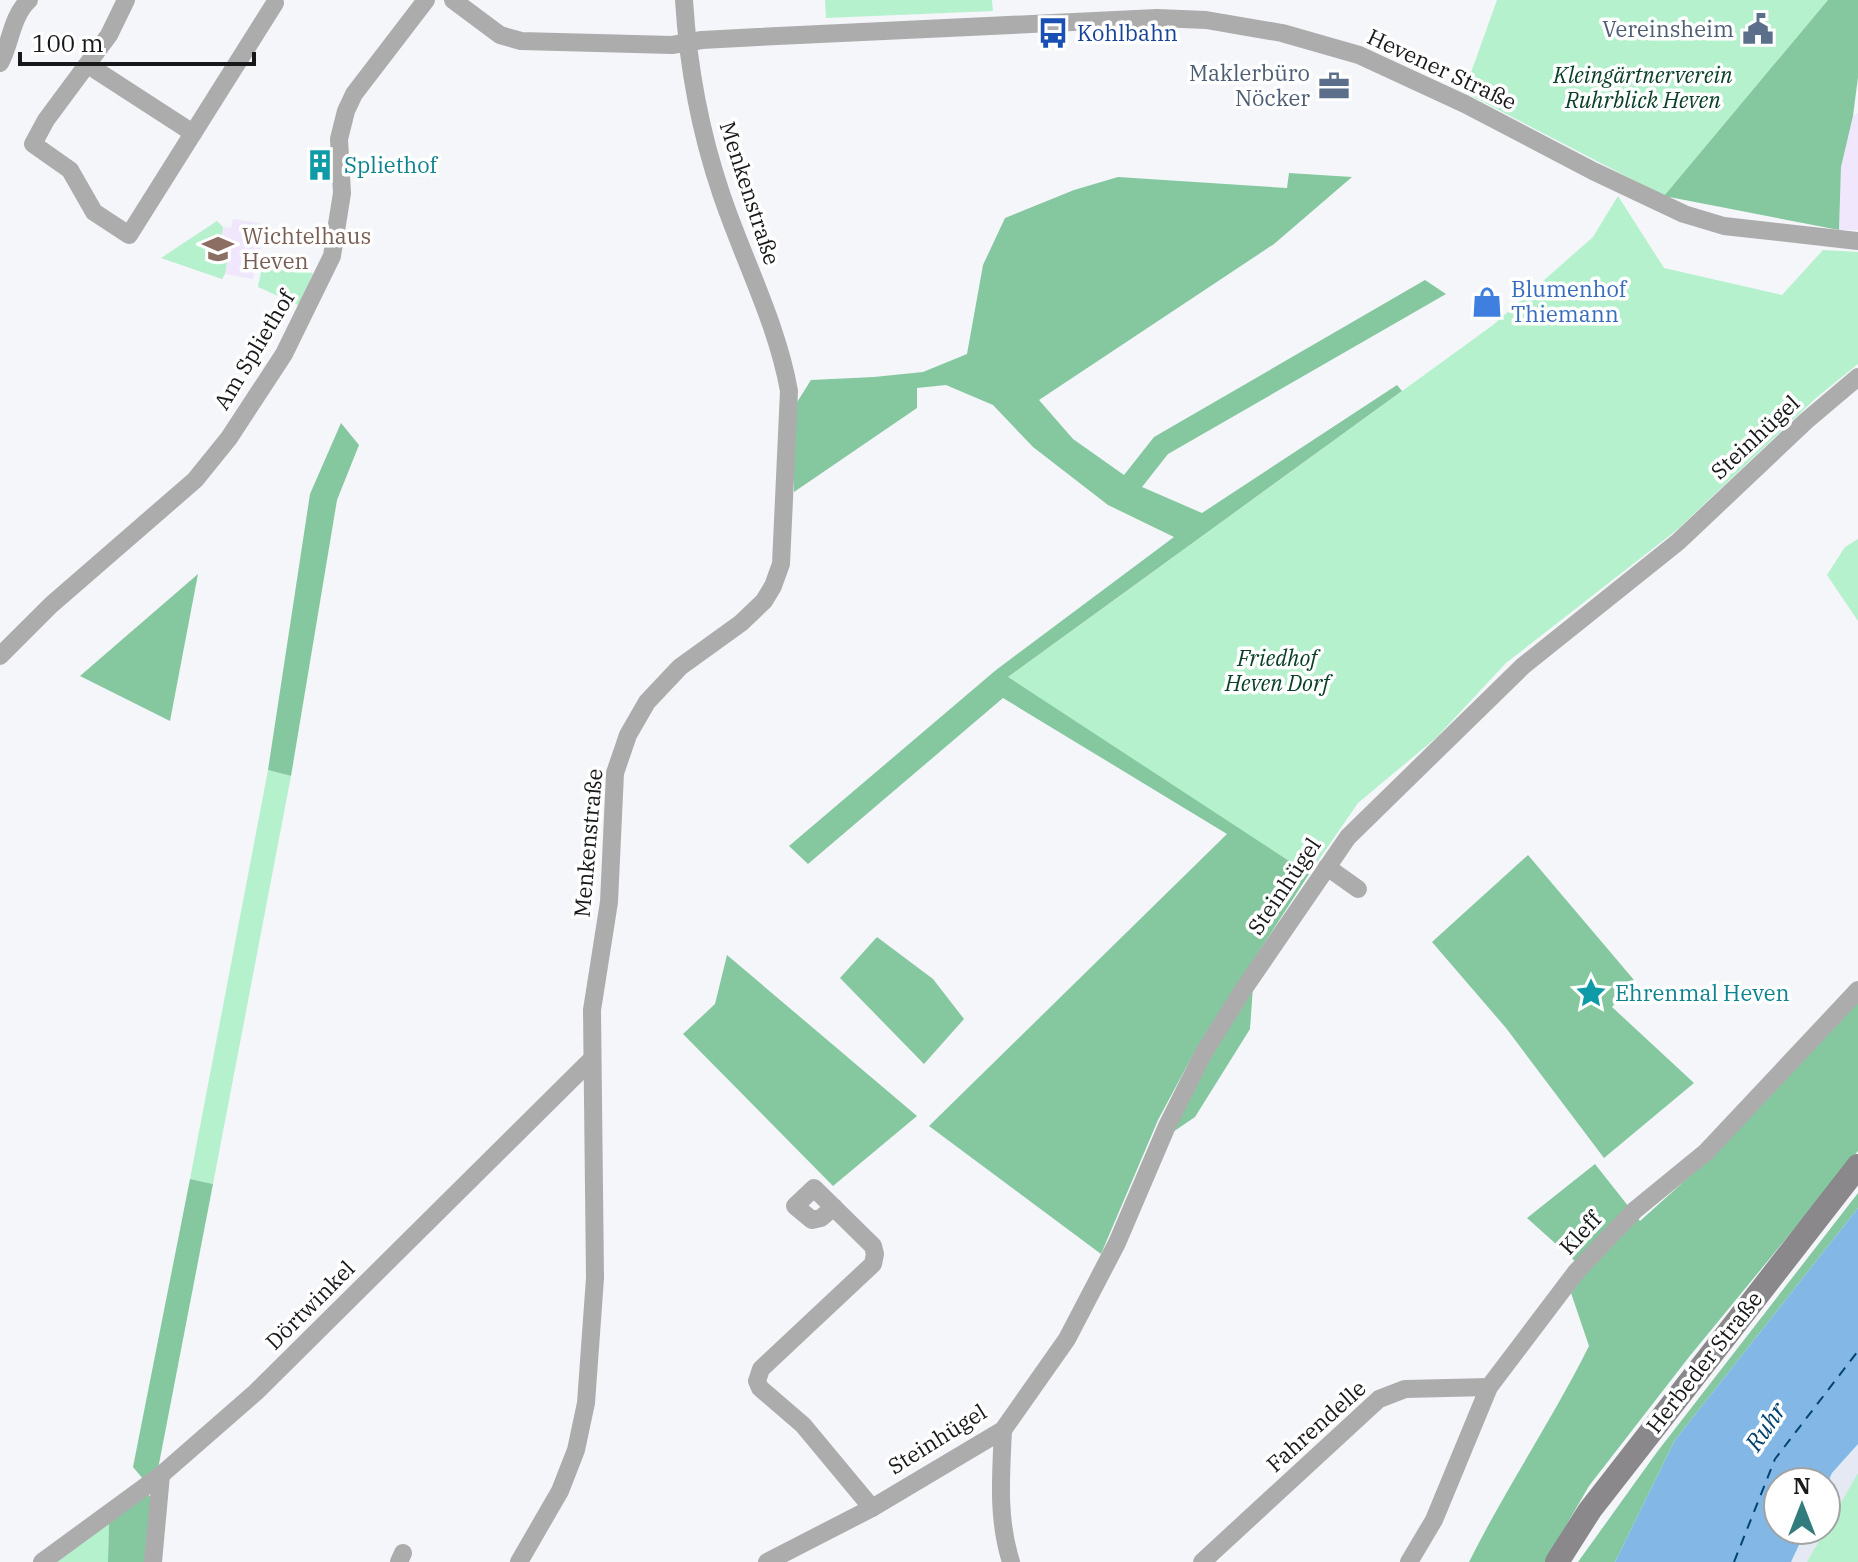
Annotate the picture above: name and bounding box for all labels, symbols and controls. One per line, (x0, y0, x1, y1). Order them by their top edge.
public building icon: Vereinsheim (1741, 12, 1775, 46)
place label: Vereinsheim (1602, 14, 1734, 43)
scale bar (20, 16, 254, 66)
bus stop icon: Kohlbahn (1036, 16, 1070, 50)
place label: Kohlbahn (1077, 18, 1178, 47)
street label: Hevener Straße (1363, 21, 1522, 116)
text: 100 m (32, 27, 104, 59)
place label: Maklerbüro Nöcker (1189, 58, 1310, 112)
park label: Kleingärtnerverein Ruhrblick Heven (1552, 60, 1733, 114)
office icon: Maklerbüro Nöcker (1317, 69, 1351, 103)
street label: Menkenstraße (714, 117, 787, 268)
building icon: Spliethof (303, 148, 337, 182)
place label: Spliethof (344, 150, 438, 179)
place label: Wichtelhaus Heven (242, 221, 371, 275)
school or university icon: Wichtelhaus Heven (201, 232, 235, 266)
place label: Blumenhof Thiemann (1511, 274, 1628, 328)
street label: Am Spliethof (207, 284, 301, 415)
shop icon: Blumenhof Thiemann (1470, 285, 1504, 319)
street label: Steinhügel (1704, 388, 1805, 485)
park label: Friedhof Heven Dorf (1224, 643, 1333, 697)
street label: Menkenstraße (567, 767, 608, 919)
street label: Steinhügel (1241, 832, 1327, 940)
place icon: Ehrenmal Heven (1574, 976, 1608, 1010)
place label: Ehrenmal Heven (1615, 978, 1790, 1007)
street label: Kleff (1552, 1204, 1608, 1260)
street label: Dörtwinkel (259, 1254, 360, 1355)
street label: Herbeder Straße (1639, 1285, 1768, 1439)
street label: Fahrendelle (1260, 1373, 1372, 1478)
water label: Ruhr (1737, 1395, 1794, 1458)
street label: Steinhügel (882, 1397, 992, 1480)
north arrow (1762, 1466, 1842, 1546)
text: N (1793, 1471, 1811, 1500)

